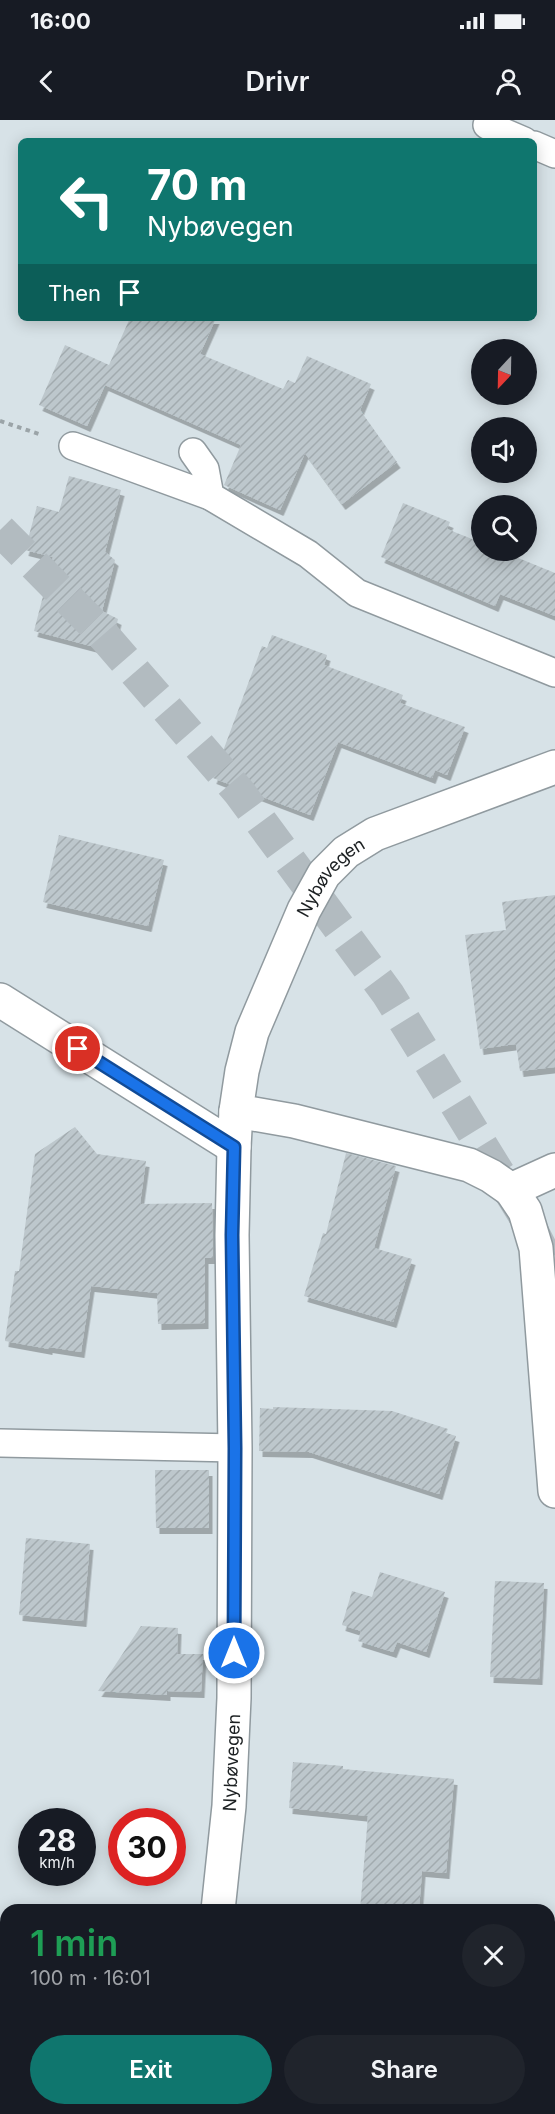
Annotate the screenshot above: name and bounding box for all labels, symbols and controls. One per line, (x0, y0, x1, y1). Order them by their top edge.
text: 16:00 (30, 8, 91, 34)
icon: back (30, 65, 63, 98)
text: Drivr (245, 65, 310, 98)
icon: person (492, 65, 525, 98)
text: 70 m (147, 159, 247, 210)
icon: left (48, 162, 126, 240)
text: Nybøvegen (147, 210, 294, 243)
icon: arrive (113, 276, 146, 309)
text: Then (48, 280, 101, 306)
north arrow (471, 339, 537, 405)
map controls (471, 339, 537, 561)
button: sound (471, 417, 537, 483)
button: search (471, 495, 537, 561)
street label: Nybøvegen (292, 833, 368, 920)
pin (52, 1023, 103, 1074)
icon: arrive (61, 1032, 94, 1065)
position arrow (202, 1621, 266, 1685)
street label: Nybøvegen (218, 1713, 244, 1812)
speed limit sign: 30 (108, 1808, 186, 1886)
text: 28 (38, 1822, 76, 1858)
text: km/h (39, 1853, 75, 1872)
text: 1 min (30, 1921, 118, 1965)
button: close (462, 1924, 525, 1987)
text: 100 m · 16:01 (30, 1966, 151, 1990)
button: Exit (30, 2035, 272, 2104)
button: Share (284, 2035, 525, 2104)

